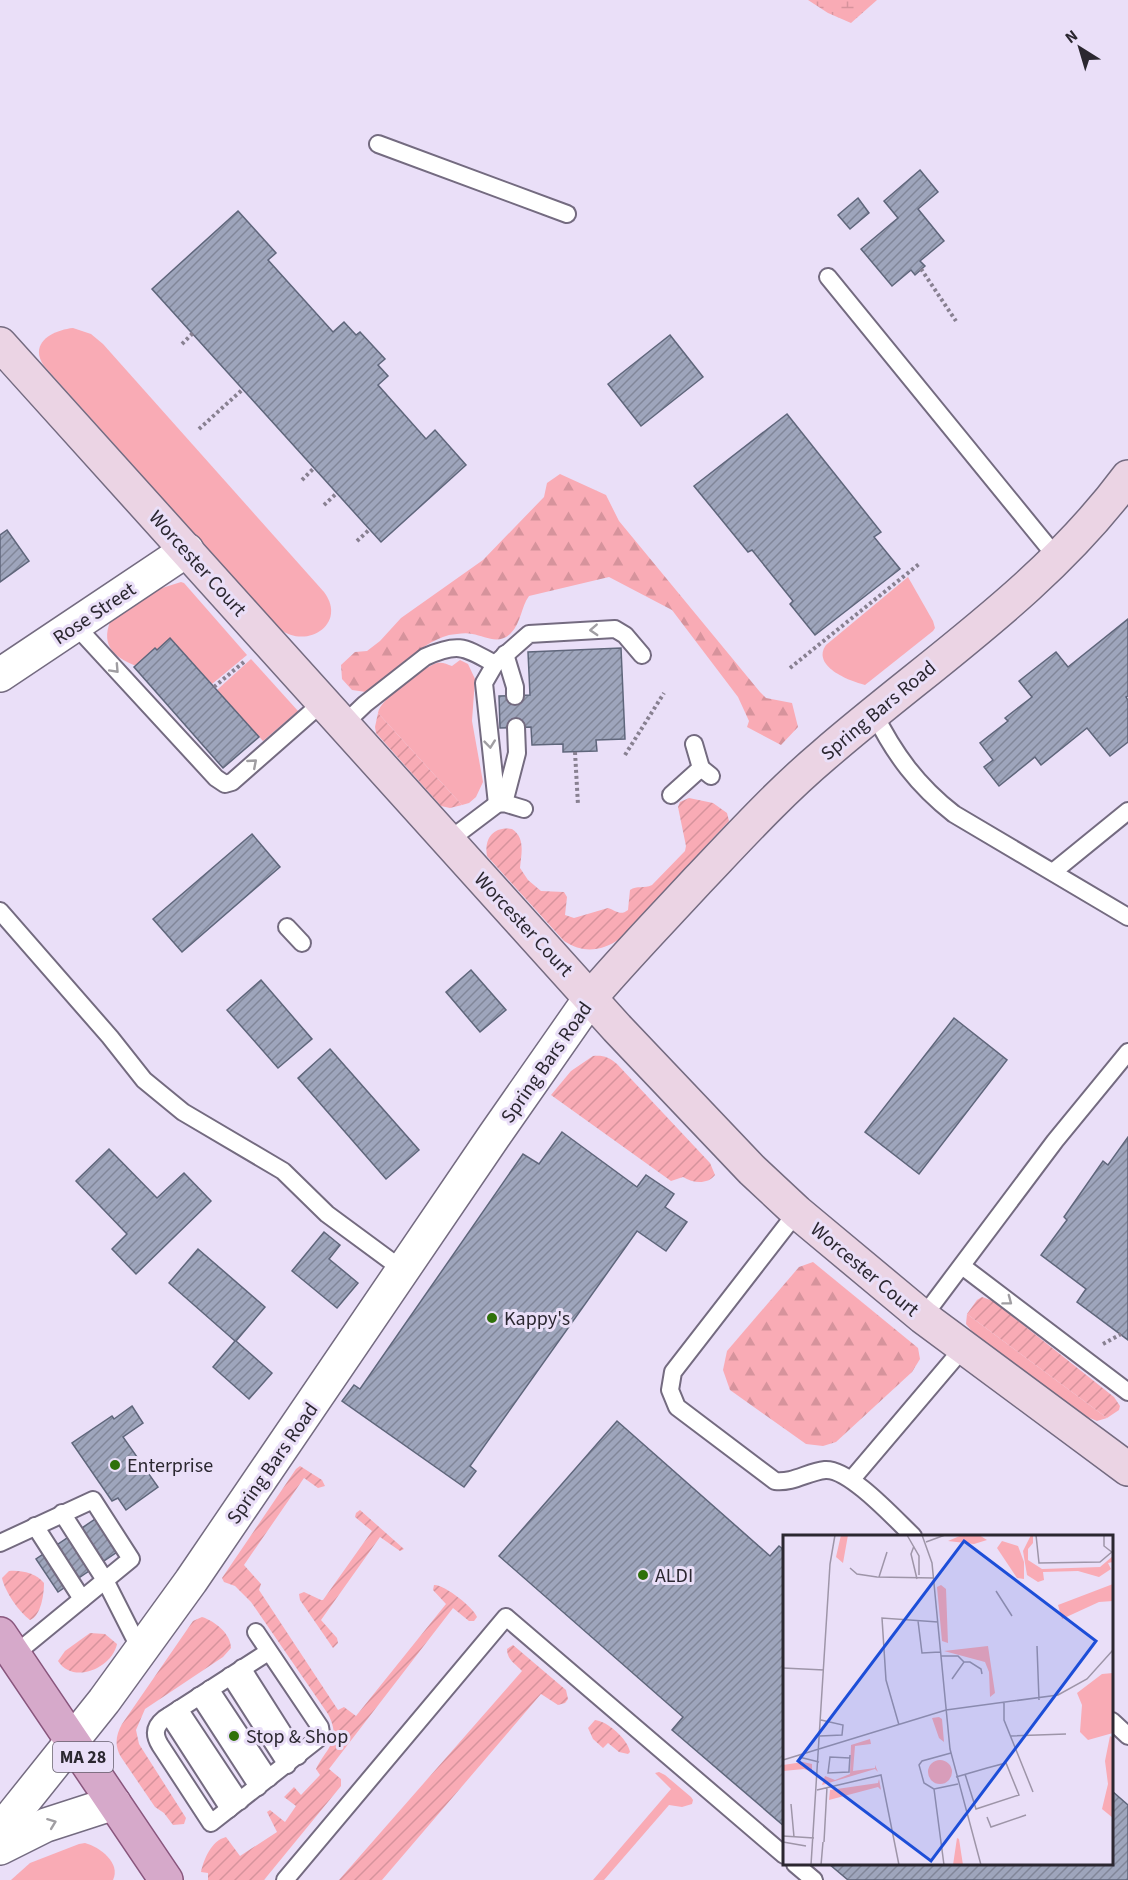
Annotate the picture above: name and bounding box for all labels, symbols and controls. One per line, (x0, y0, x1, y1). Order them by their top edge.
north arrow (1050, 18, 1110, 78)
text: N (1061, 25, 1082, 49)
street label: Worcester Court (142, 504, 253, 623)
street label: Rose Street (48, 576, 142, 652)
one-way arrow (590, 624, 599, 637)
street label: Spring Bars Road (815, 654, 942, 767)
one-way arrow (108, 661, 119, 672)
one-way arrow (483, 740, 496, 749)
one-way arrow (246, 759, 257, 770)
street label: Worcester Court (467, 866, 579, 983)
street label: Spring Bars Road (494, 996, 599, 1129)
street label: Worcester Court (804, 1216, 925, 1324)
one-way arrow (1002, 1294, 1013, 1305)
place label: Kappy's (504, 1305, 570, 1333)
marker: Kappy's (485, 1311, 499, 1325)
street label: Spring Bars Road (220, 1397, 325, 1530)
place label: Enterprise (127, 1452, 213, 1480)
marker: Enterprise (108, 1458, 122, 1472)
inset map (783, 1535, 1113, 1865)
place label: ALDI (655, 1562, 693, 1590)
marker: ALDI (636, 1568, 650, 1582)
place label: Stop & Shop (246, 1723, 348, 1751)
marker: Stop & Shop (227, 1729, 241, 1743)
road number: MA 28 (53, 1742, 113, 1772)
one-way arrow (47, 1817, 57, 1830)

